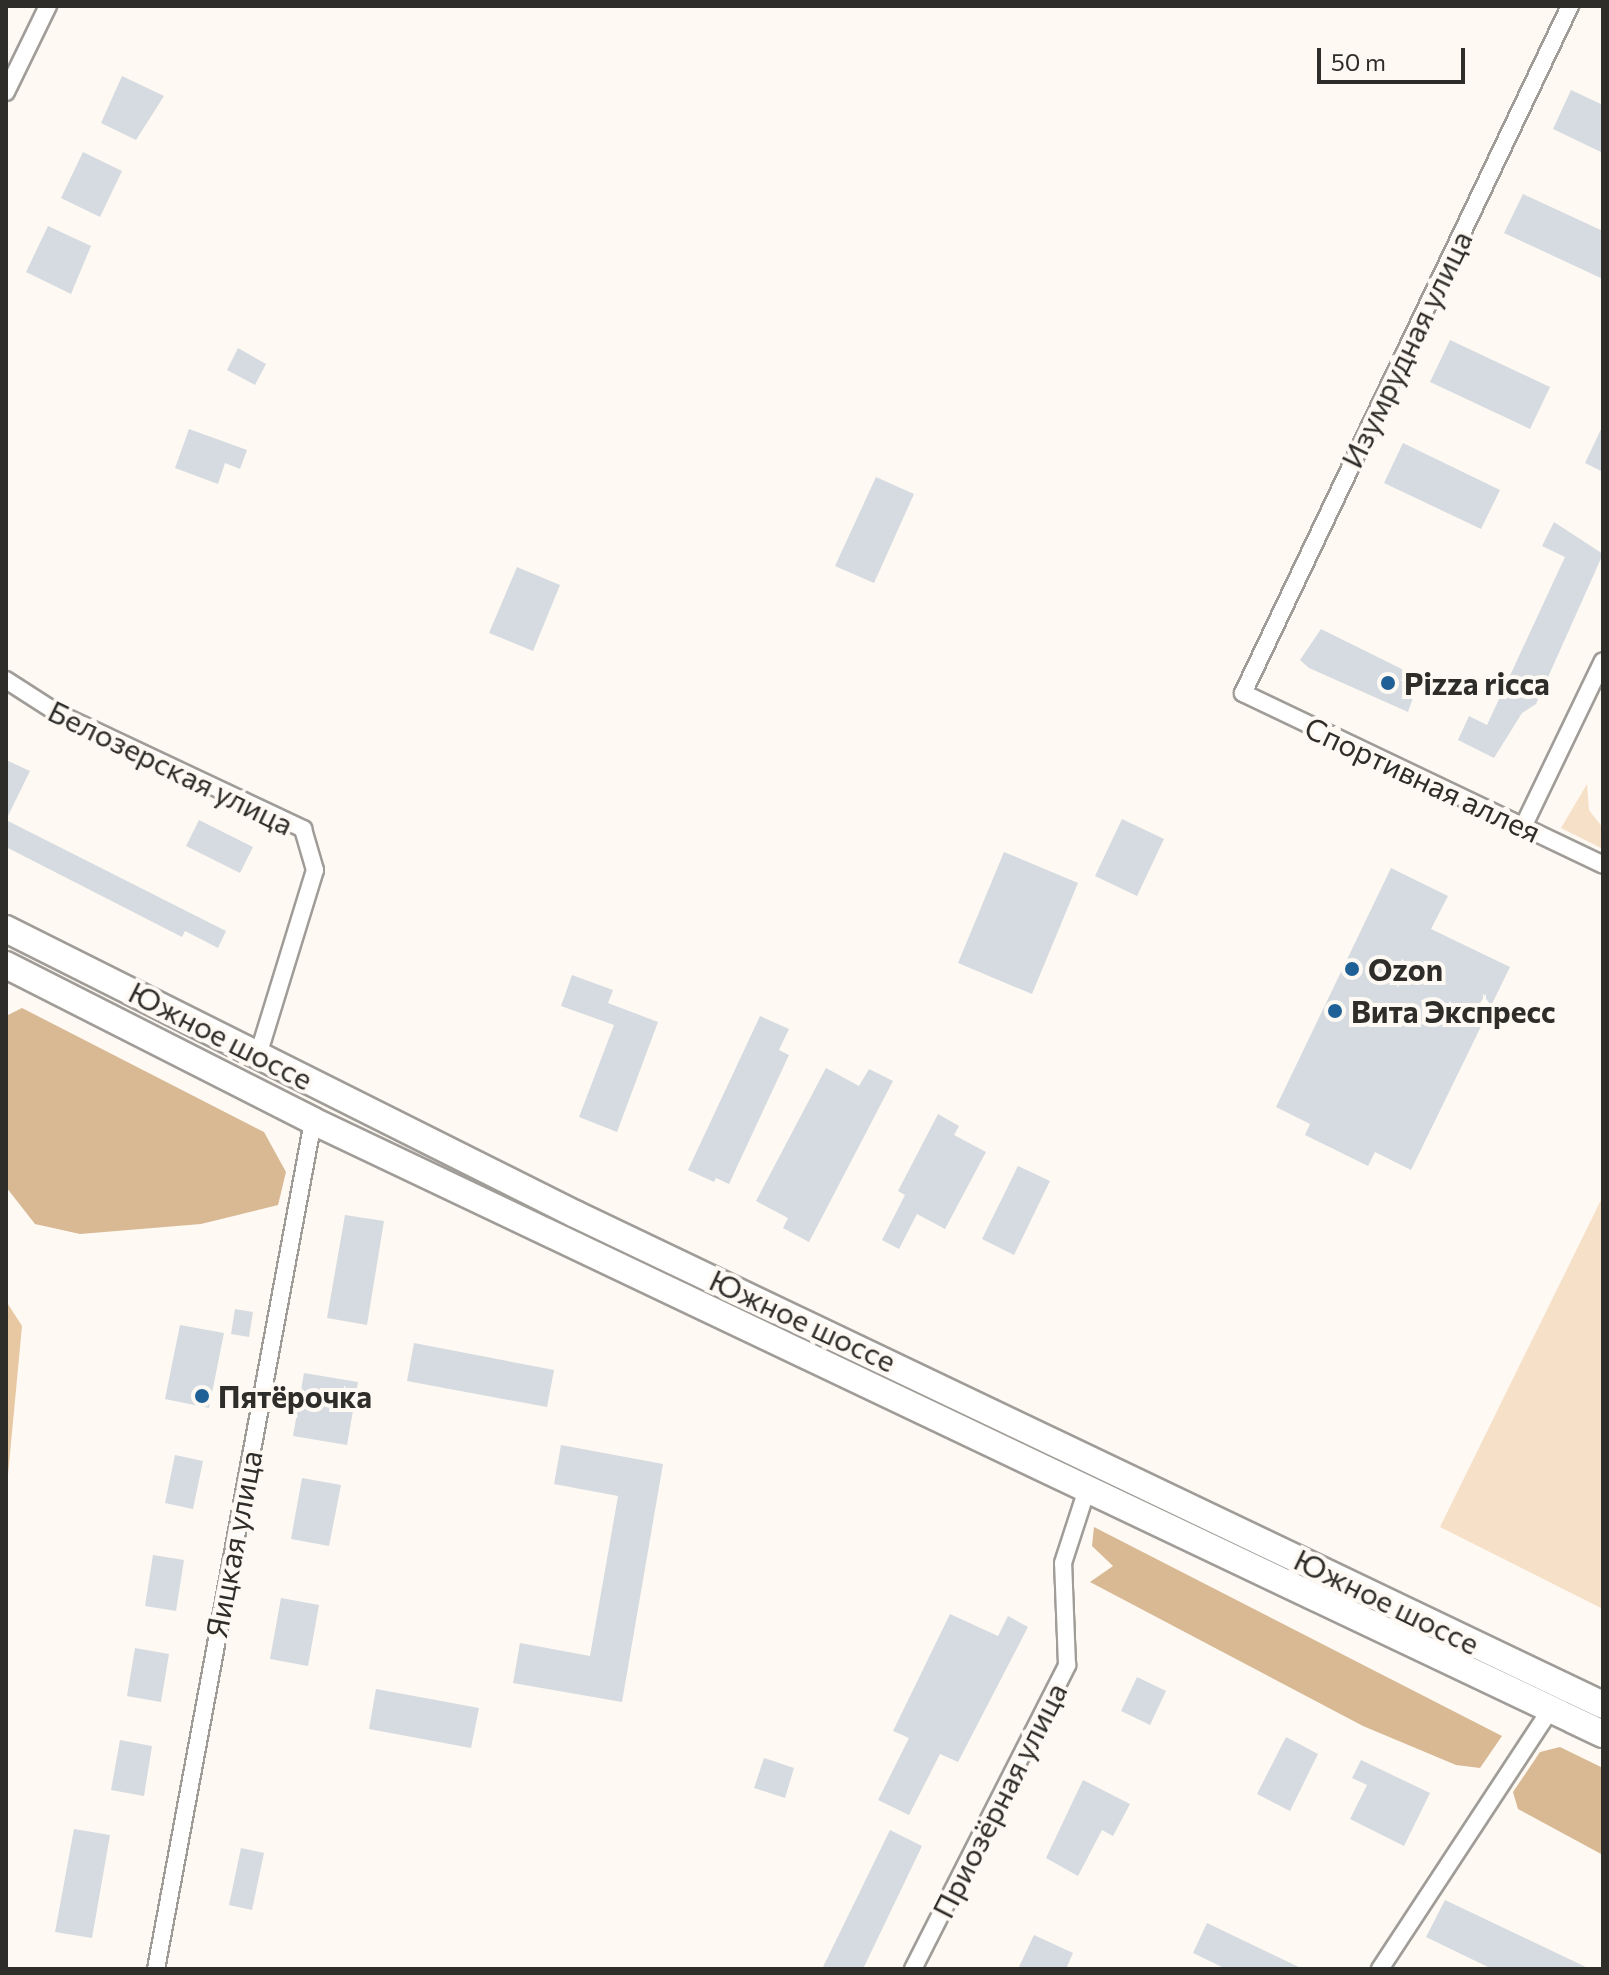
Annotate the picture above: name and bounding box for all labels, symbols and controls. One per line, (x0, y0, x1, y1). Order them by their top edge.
scale bar (1321, 32, 1469, 82)
text: 50 m (1331, 47, 1386, 76)
street label: Изумрудная улица (1333, 225, 1479, 473)
place label: Pizza ricca (1404, 665, 1550, 701)
marker: Pizza ricca (1379, 674, 1397, 692)
street label: Белозерская улица (43, 692, 299, 842)
street label: Спортивная аллея (1299, 709, 1547, 849)
place label: Ozon (1368, 951, 1443, 987)
marker: Ozon (1343, 960, 1361, 978)
street label: Южное шоссе (123, 973, 319, 1097)
place label: Вита Экспресс (1351, 993, 1556, 1029)
marker: Вита Экспресс (1326, 1002, 1344, 1020)
street label: Южное шоссе (704, 1261, 902, 1379)
place label: Пятёрочка (218, 1378, 372, 1414)
marker: Пятёрочка (193, 1387, 211, 1405)
street label: Яицкая улица (197, 1447, 269, 1641)
street label: Южное шоссе (1289, 1541, 1485, 1661)
street label: Приозёрная улица (924, 1676, 1074, 1924)

